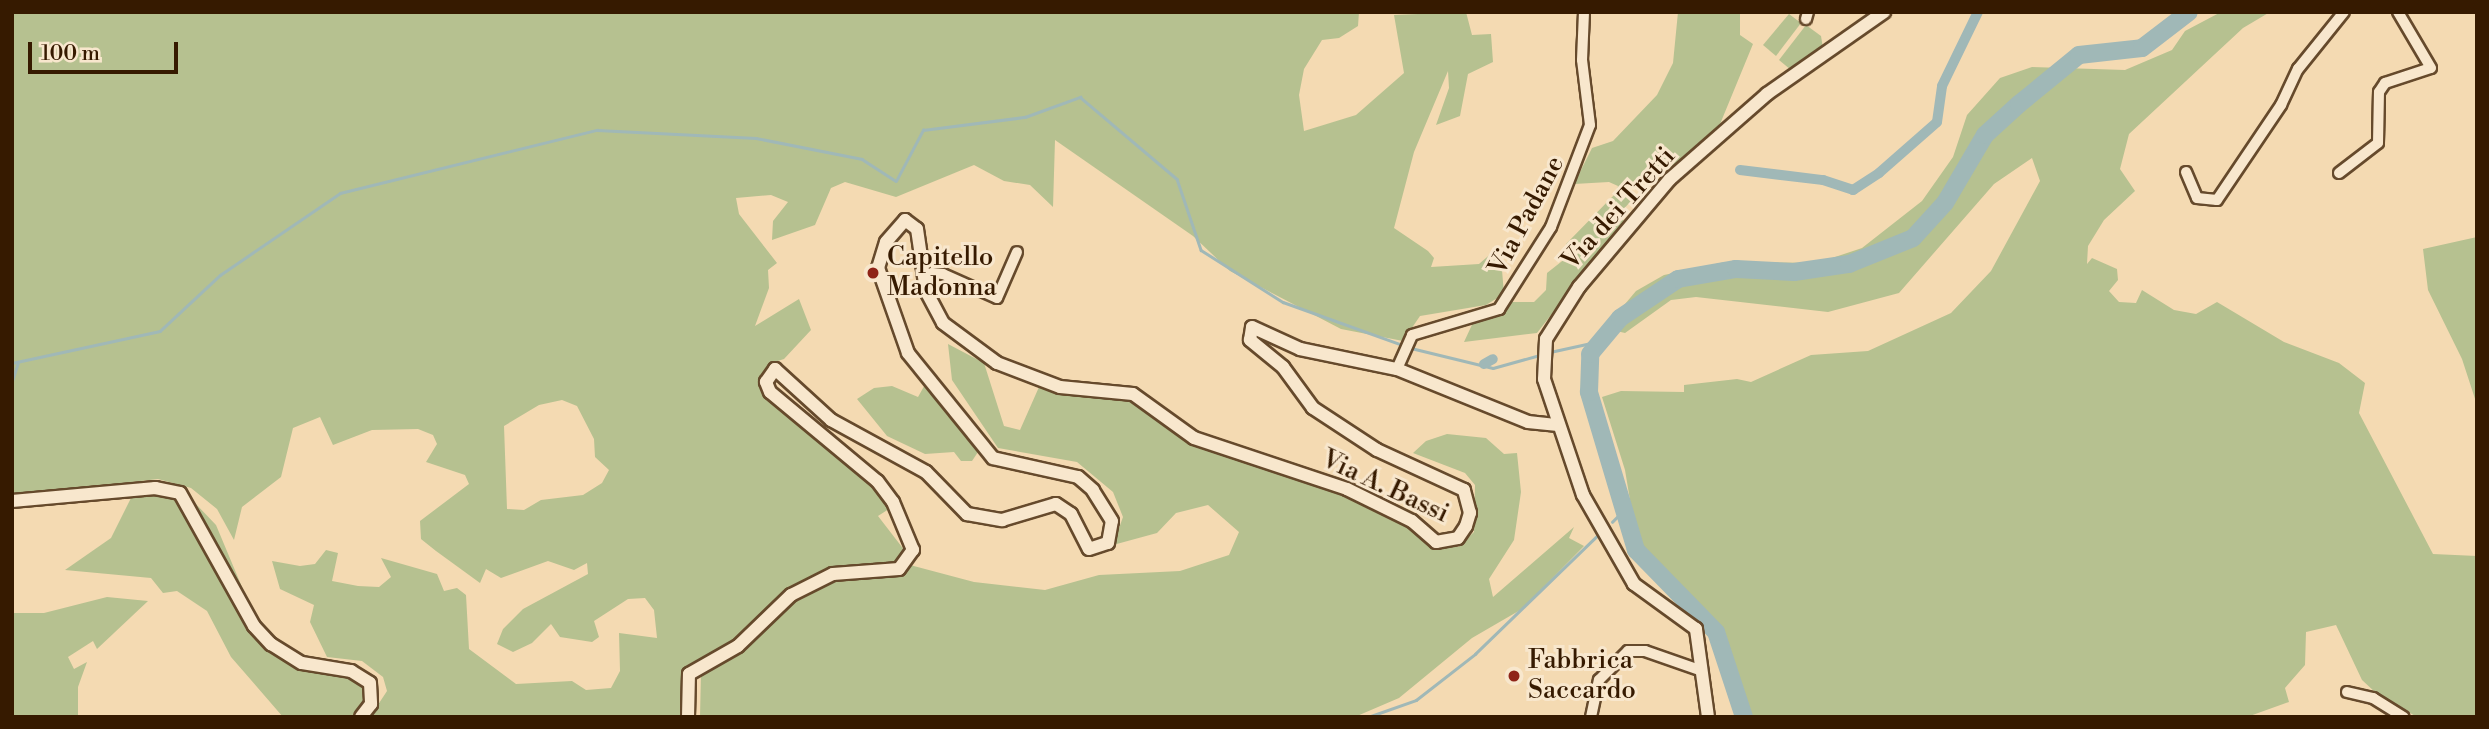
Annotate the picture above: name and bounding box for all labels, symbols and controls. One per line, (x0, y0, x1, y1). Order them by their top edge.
scale bar (32, 28, 182, 72)
text: 100 m (41, 41, 100, 67)
street label: Via dei Tretti (1556, 141, 1682, 277)
street label: Via Padane (1483, 151, 1571, 281)
place label: Capitello Madonna (887, 242, 997, 304)
marker: Capitello Madonna (865, 265, 881, 281)
street label: Via A. Bassi (1316, 444, 1454, 530)
place label: Fabbrica Saccardo (1528, 645, 1636, 706)
marker: Fabbrica Saccardo (1506, 668, 1522, 684)

